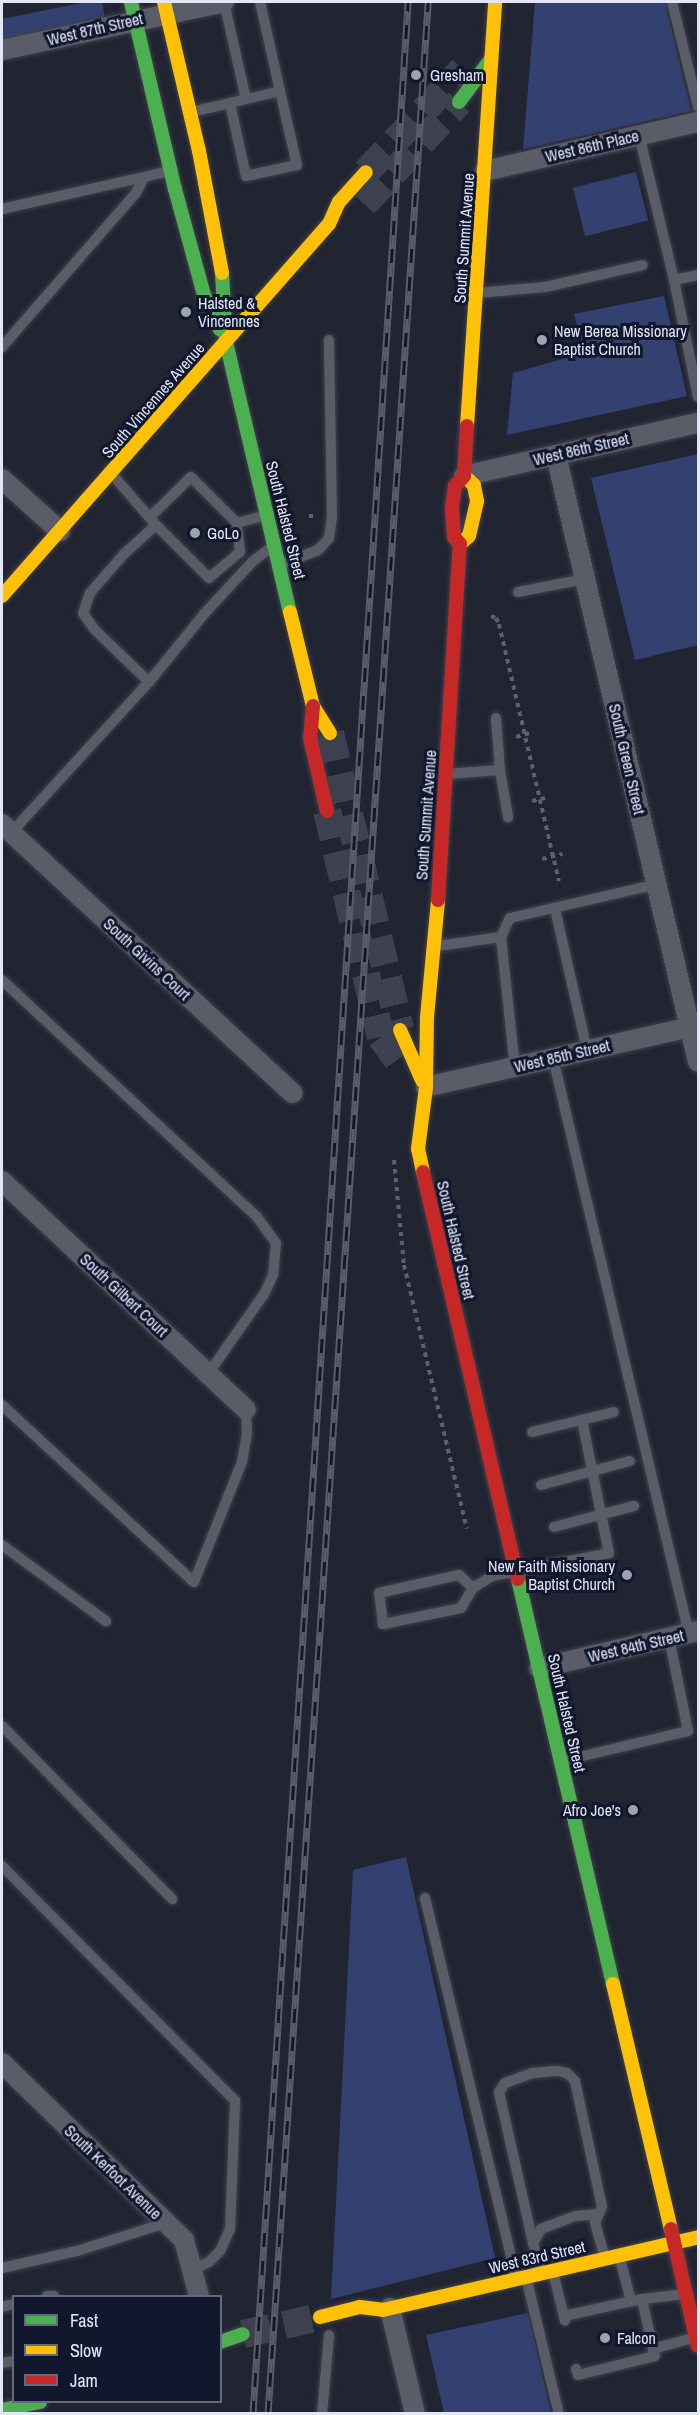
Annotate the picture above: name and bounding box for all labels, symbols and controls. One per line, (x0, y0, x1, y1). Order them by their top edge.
street label: West 87th Street (45, 9, 145, 49)
place label: Gresham (430, 65, 484, 85)
marker: Gresham (407, 66, 425, 84)
street label: West 86th Place (543, 126, 641, 166)
street label: South Summit Avenue (450, 172, 478, 304)
place label: Halsted & Vincennes (198, 293, 260, 331)
marker: Halsted & Vincennes (179, 305, 193, 319)
place label: New Berea Missionary Baptist Church (554, 321, 687, 359)
marker: New Berea Missionary Baptist Church (535, 333, 549, 347)
street label: South Vincennes Avenue (97, 338, 209, 462)
street label: West 86th Street (531, 429, 631, 469)
street label: South Halsted Street (262, 459, 310, 581)
place label: GoLo (207, 523, 239, 543)
marker: GoLo (188, 526, 202, 540)
street label: South Green Street (605, 702, 649, 816)
street label: South Summit Avenue (412, 749, 440, 881)
street label: South Givins Court (100, 914, 194, 1004)
street label: West 85th Street (512, 1036, 612, 1076)
street label: South Halsted Street (433, 1179, 479, 1301)
street label: South Gilbert Court (76, 1249, 172, 1341)
place label: New Faith Missionary Baptist Church (488, 1556, 615, 1594)
marker: New Faith Missionary Baptist Church (620, 1568, 634, 1582)
street label: West 84th Street (586, 1626, 686, 1666)
street label: South Halsted Street (544, 1652, 590, 1774)
place label: Afro Joe's (563, 1800, 621, 1820)
marker: Afro Joe's (626, 1803, 640, 1817)
street label: South Kerfoot Avenue (60, 2121, 166, 2223)
street label: West 83rd Street (487, 2237, 587, 2277)
legend (12, 2295, 222, 2403)
text: Fast (70, 2308, 98, 2333)
place label: Falcon (617, 2328, 656, 2348)
marker: Falcon (598, 2331, 612, 2345)
text: Slow (70, 2338, 102, 2363)
text: Jam (70, 2368, 98, 2393)

